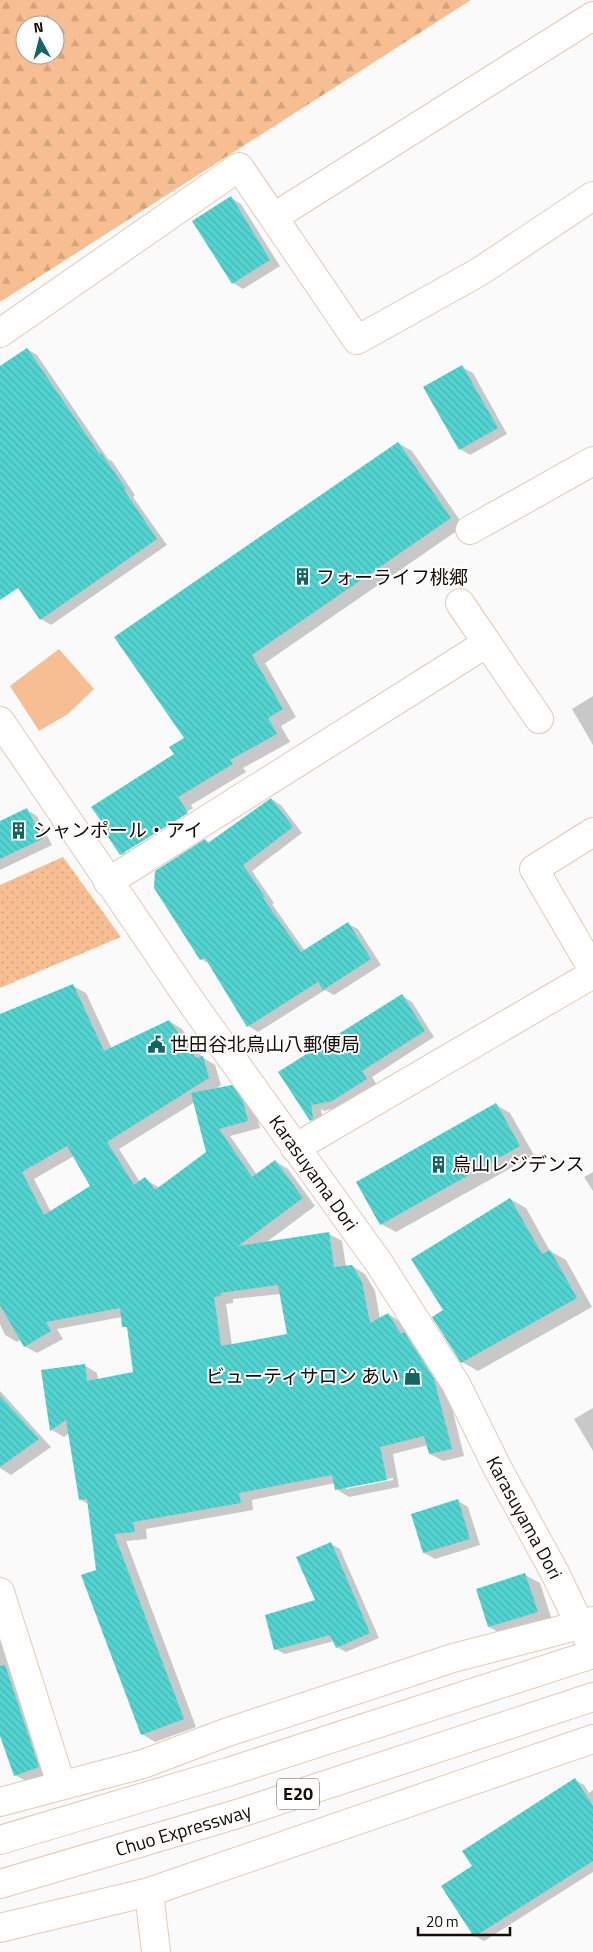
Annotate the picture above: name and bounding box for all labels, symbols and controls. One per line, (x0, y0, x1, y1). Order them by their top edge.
north arrow (15, 15, 65, 65)
text: N (32, 16, 44, 38)
place label: フォーライフ桃郷 (316, 562, 468, 591)
building icon: フォーライフ桃郷 (292, 567, 312, 587)
place label: シャンポール・アイ (33, 815, 203, 844)
building icon: シャンポール・アイ (9, 820, 29, 840)
place label: 世田谷北烏山八郵便局 (170, 1029, 360, 1058)
public building icon: 世田谷北烏山八郵便局 (146, 1034, 166, 1054)
street label: Karasuyama Dori (263, 1108, 366, 1236)
place label: 烏山レジデンス (452, 1149, 585, 1178)
building icon: 烏山レジデンス (428, 1154, 448, 1174)
place label: ビューティサロン あい (206, 1361, 399, 1390)
shop icon: ビューティサロン あい (403, 1366, 423, 1386)
street label: Karasuyama Dori (480, 1451, 571, 1584)
road number: E20 (277, 1778, 319, 1810)
street label: Chuo Expressway (111, 1795, 255, 1863)
scale bar (418, 1904, 510, 1936)
text: 20 m (426, 1910, 459, 1933)

